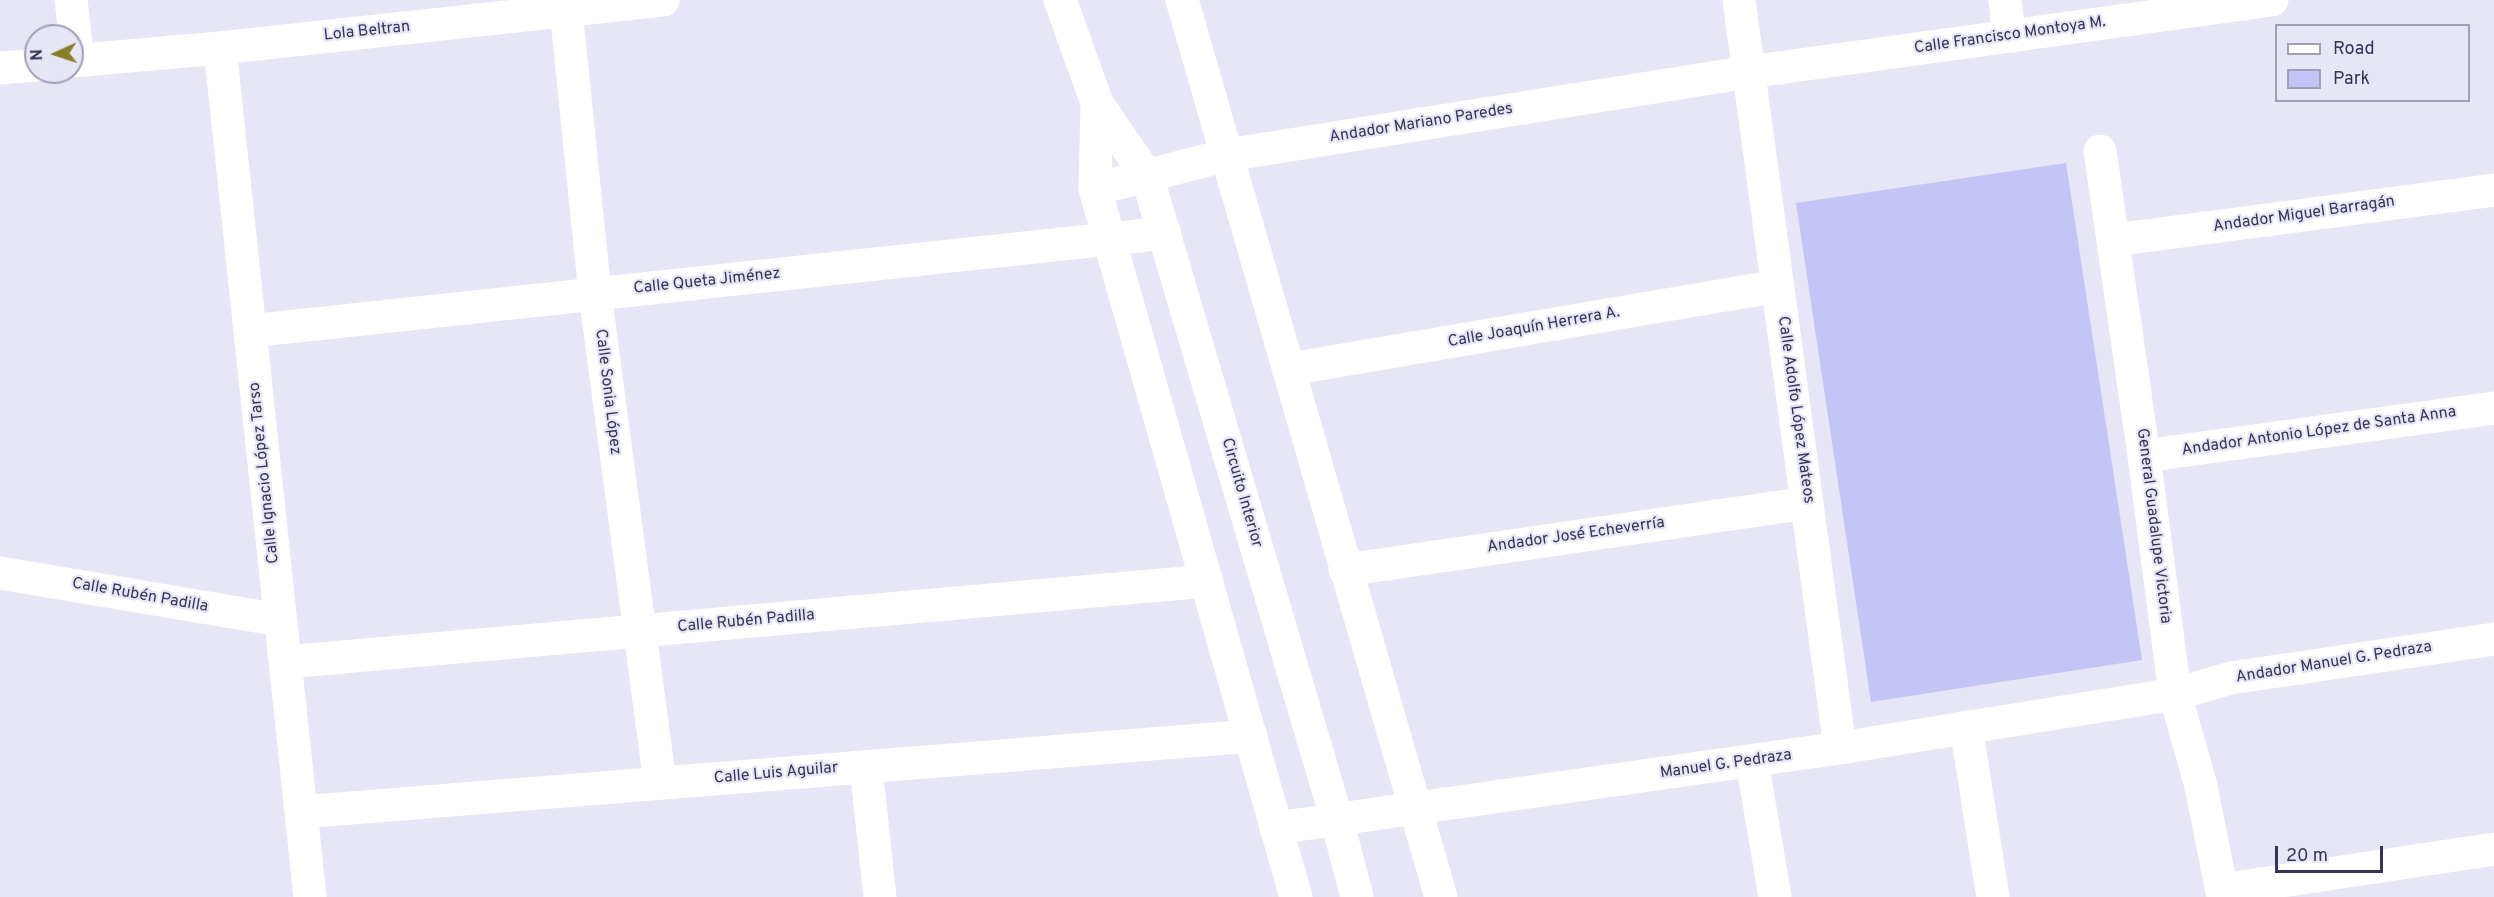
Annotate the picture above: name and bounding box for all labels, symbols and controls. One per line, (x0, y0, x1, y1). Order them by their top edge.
street label: Calle Francisco Montoya M. (1913, 13, 2107, 59)
street label: Lola Beltran (323, 18, 411, 46)
north arrow (24, 24, 84, 84)
legend (2275, 24, 2470, 102)
text: Road (2333, 38, 2375, 61)
text: N (28, 49, 48, 61)
text: Park (2333, 68, 2370, 91)
street label: Andador Mariano Paredes (1328, 100, 1514, 148)
street label: Andador Miguel Barragán (2212, 193, 2396, 237)
street label: Calle Queta Jiménez (633, 265, 781, 299)
street label: Calle Joaquín Herrera A. (1447, 303, 1621, 353)
street label: Calle Adolfo López Mateos (1772, 315, 1818, 505)
street label: Calle Sonia López (590, 328, 624, 456)
street label: Calle Ignacio López Tarso (246, 381, 284, 565)
street label: Andador Antonio López de Santa Anna (2180, 403, 2458, 461)
street label: General Guadalupe Victoria (2131, 427, 2175, 625)
street label: Circuito Interior (1216, 436, 1266, 550)
street label: Andador José Echeverría (1486, 514, 1666, 558)
street label: Calle Rubén Padilla (70, 575, 210, 617)
street label: Calle Rubén Padilla (677, 606, 815, 638)
street label: Andador Manuel G. Pedraza (2235, 638, 2433, 688)
street label: Manuel G. Pedraza (1659, 746, 1793, 784)
street label: Calle Luis Aguilar (713, 759, 839, 789)
scale bar (2278, 834, 2386, 872)
text: 20 m (2286, 845, 2328, 868)

